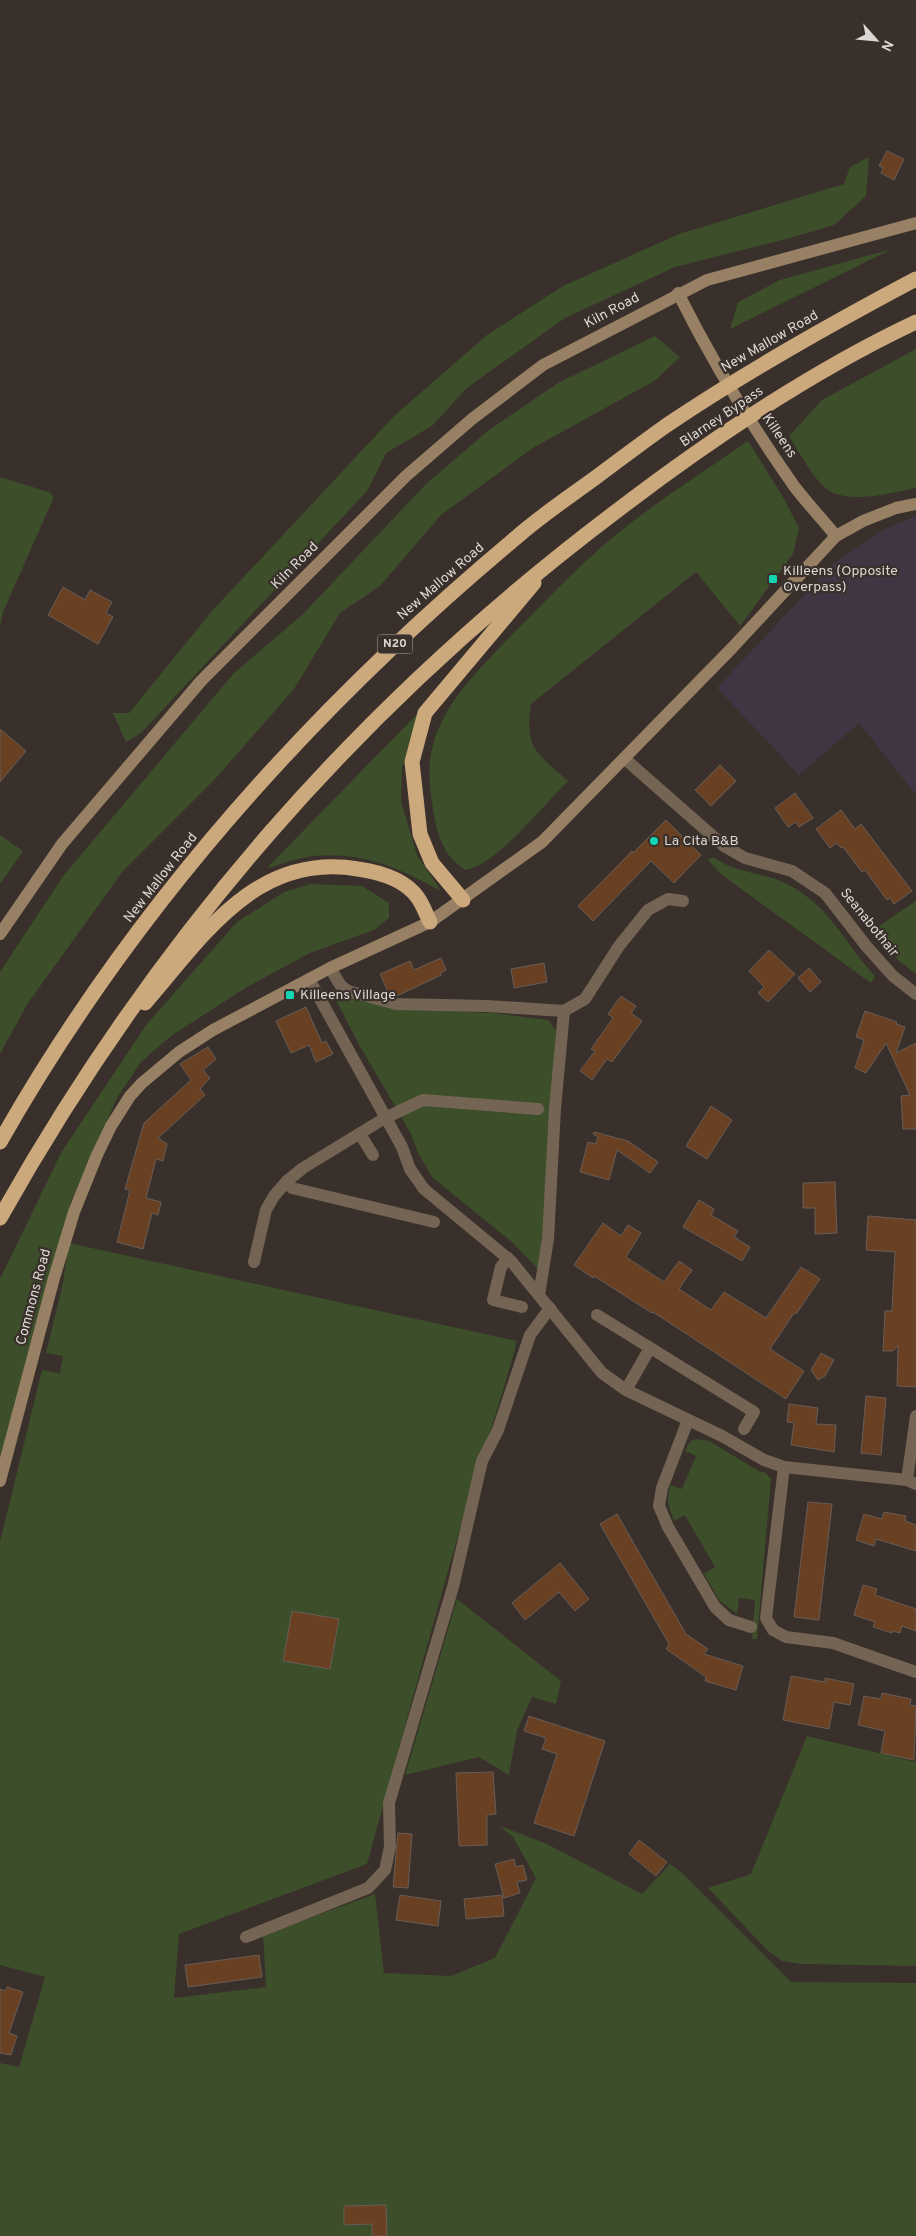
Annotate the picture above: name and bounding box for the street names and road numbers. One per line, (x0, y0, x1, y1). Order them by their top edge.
street label: Kiln Road (582, 289, 642, 333)
street label: New Mallow Road (718, 307, 822, 377)
street label: Blarney Bypass (677, 383, 767, 451)
street label: Killeens (758, 411, 800, 461)
street label: Kiln Road (268, 539, 322, 593)
street label: New Mallow Road (394, 540, 488, 624)
road number: N20 (378, 634, 412, 654)
street label: New Mallow Road (121, 830, 201, 926)
street label: Seanabothair (836, 885, 902, 961)
street label: Commons Road (13, 1247, 55, 1347)

